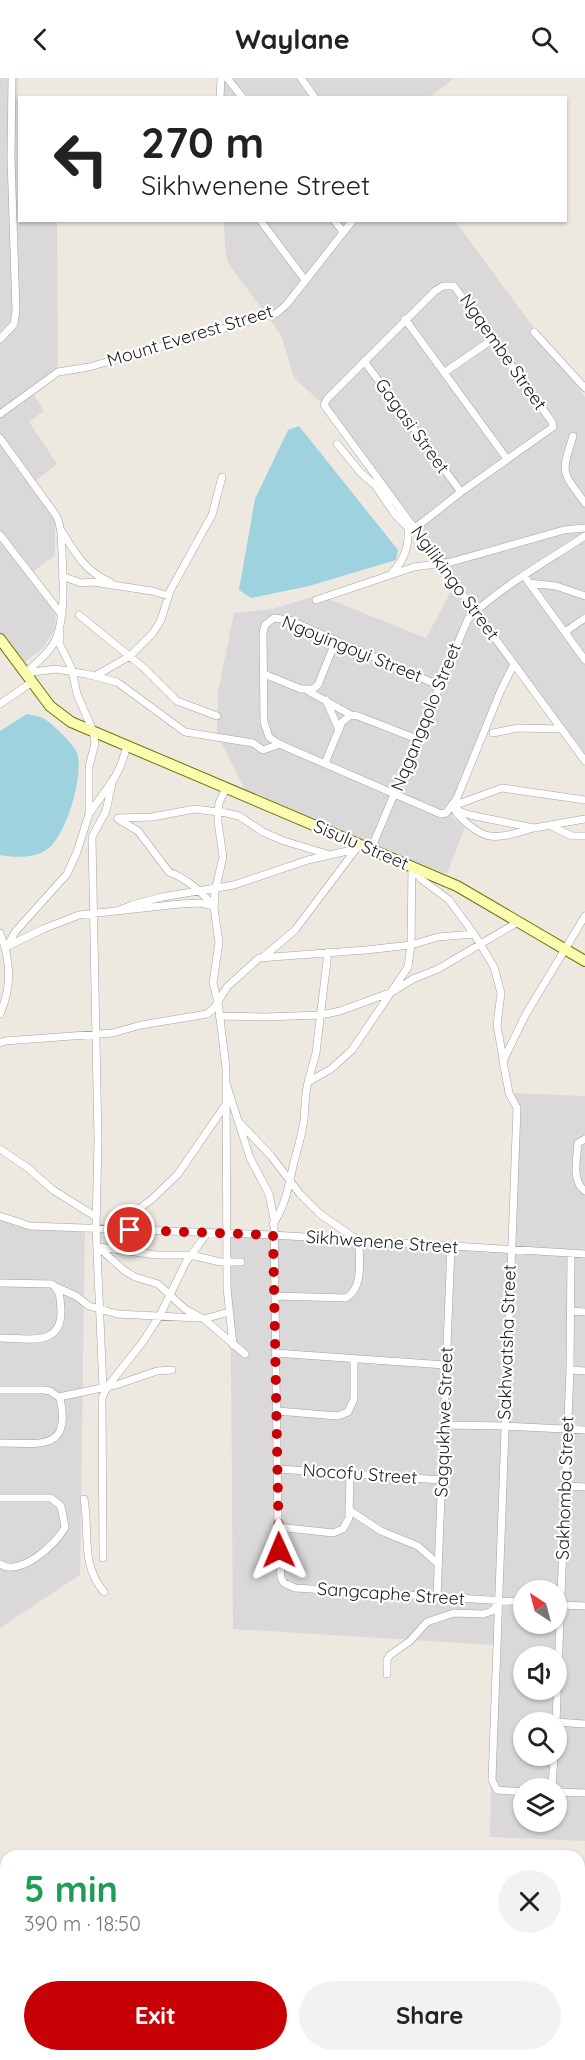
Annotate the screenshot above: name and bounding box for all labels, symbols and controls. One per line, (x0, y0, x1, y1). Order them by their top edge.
text: Waylane (235, 22, 350, 56)
icon: back (24, 23, 57, 56)
icon: search (528, 23, 561, 56)
text: 270 m (141, 116, 264, 169)
icon: left (42, 120, 120, 198)
text: Sikhwenene Street (141, 168, 370, 202)
street label: Ngqembe Street (455, 289, 552, 414)
street label: Mount Everest Street (104, 299, 276, 372)
street label: Gagasi Street (370, 374, 455, 478)
street label: Ngilikingo Street (406, 521, 505, 644)
street label: Ngoyingoyi Street (279, 610, 426, 687)
street label: Nqgangqolo Street (385, 639, 466, 794)
street label: Sisulu Street (310, 814, 412, 875)
pin (104, 1204, 155, 1255)
icon: arrive (113, 1213, 146, 1246)
street label: Sikhwenene Street (305, 1225, 459, 1258)
street label: Sakhwatsha Street (492, 1264, 521, 1420)
street label: Sagqukhwe Street (429, 1346, 458, 1498)
street label: Sakhomba Street (550, 1416, 579, 1560)
street label: Nocofu Street (302, 1458, 418, 1489)
position arrow (247, 1518, 311, 1582)
street label: Sangcaphe Street (316, 1577, 466, 1610)
north arrow (513, 1580, 567, 1634)
map controls (513, 1580, 567, 1832)
button: sound (513, 1646, 567, 1700)
button: search (513, 1712, 567, 1766)
button: layers (513, 1778, 567, 1832)
text: 5 min (24, 1866, 118, 1911)
button: close (498, 1870, 561, 1933)
text: 390 m · 18:50 (24, 1911, 141, 1936)
button: Exit (24, 1981, 287, 2050)
button: Share (299, 1981, 561, 2050)

